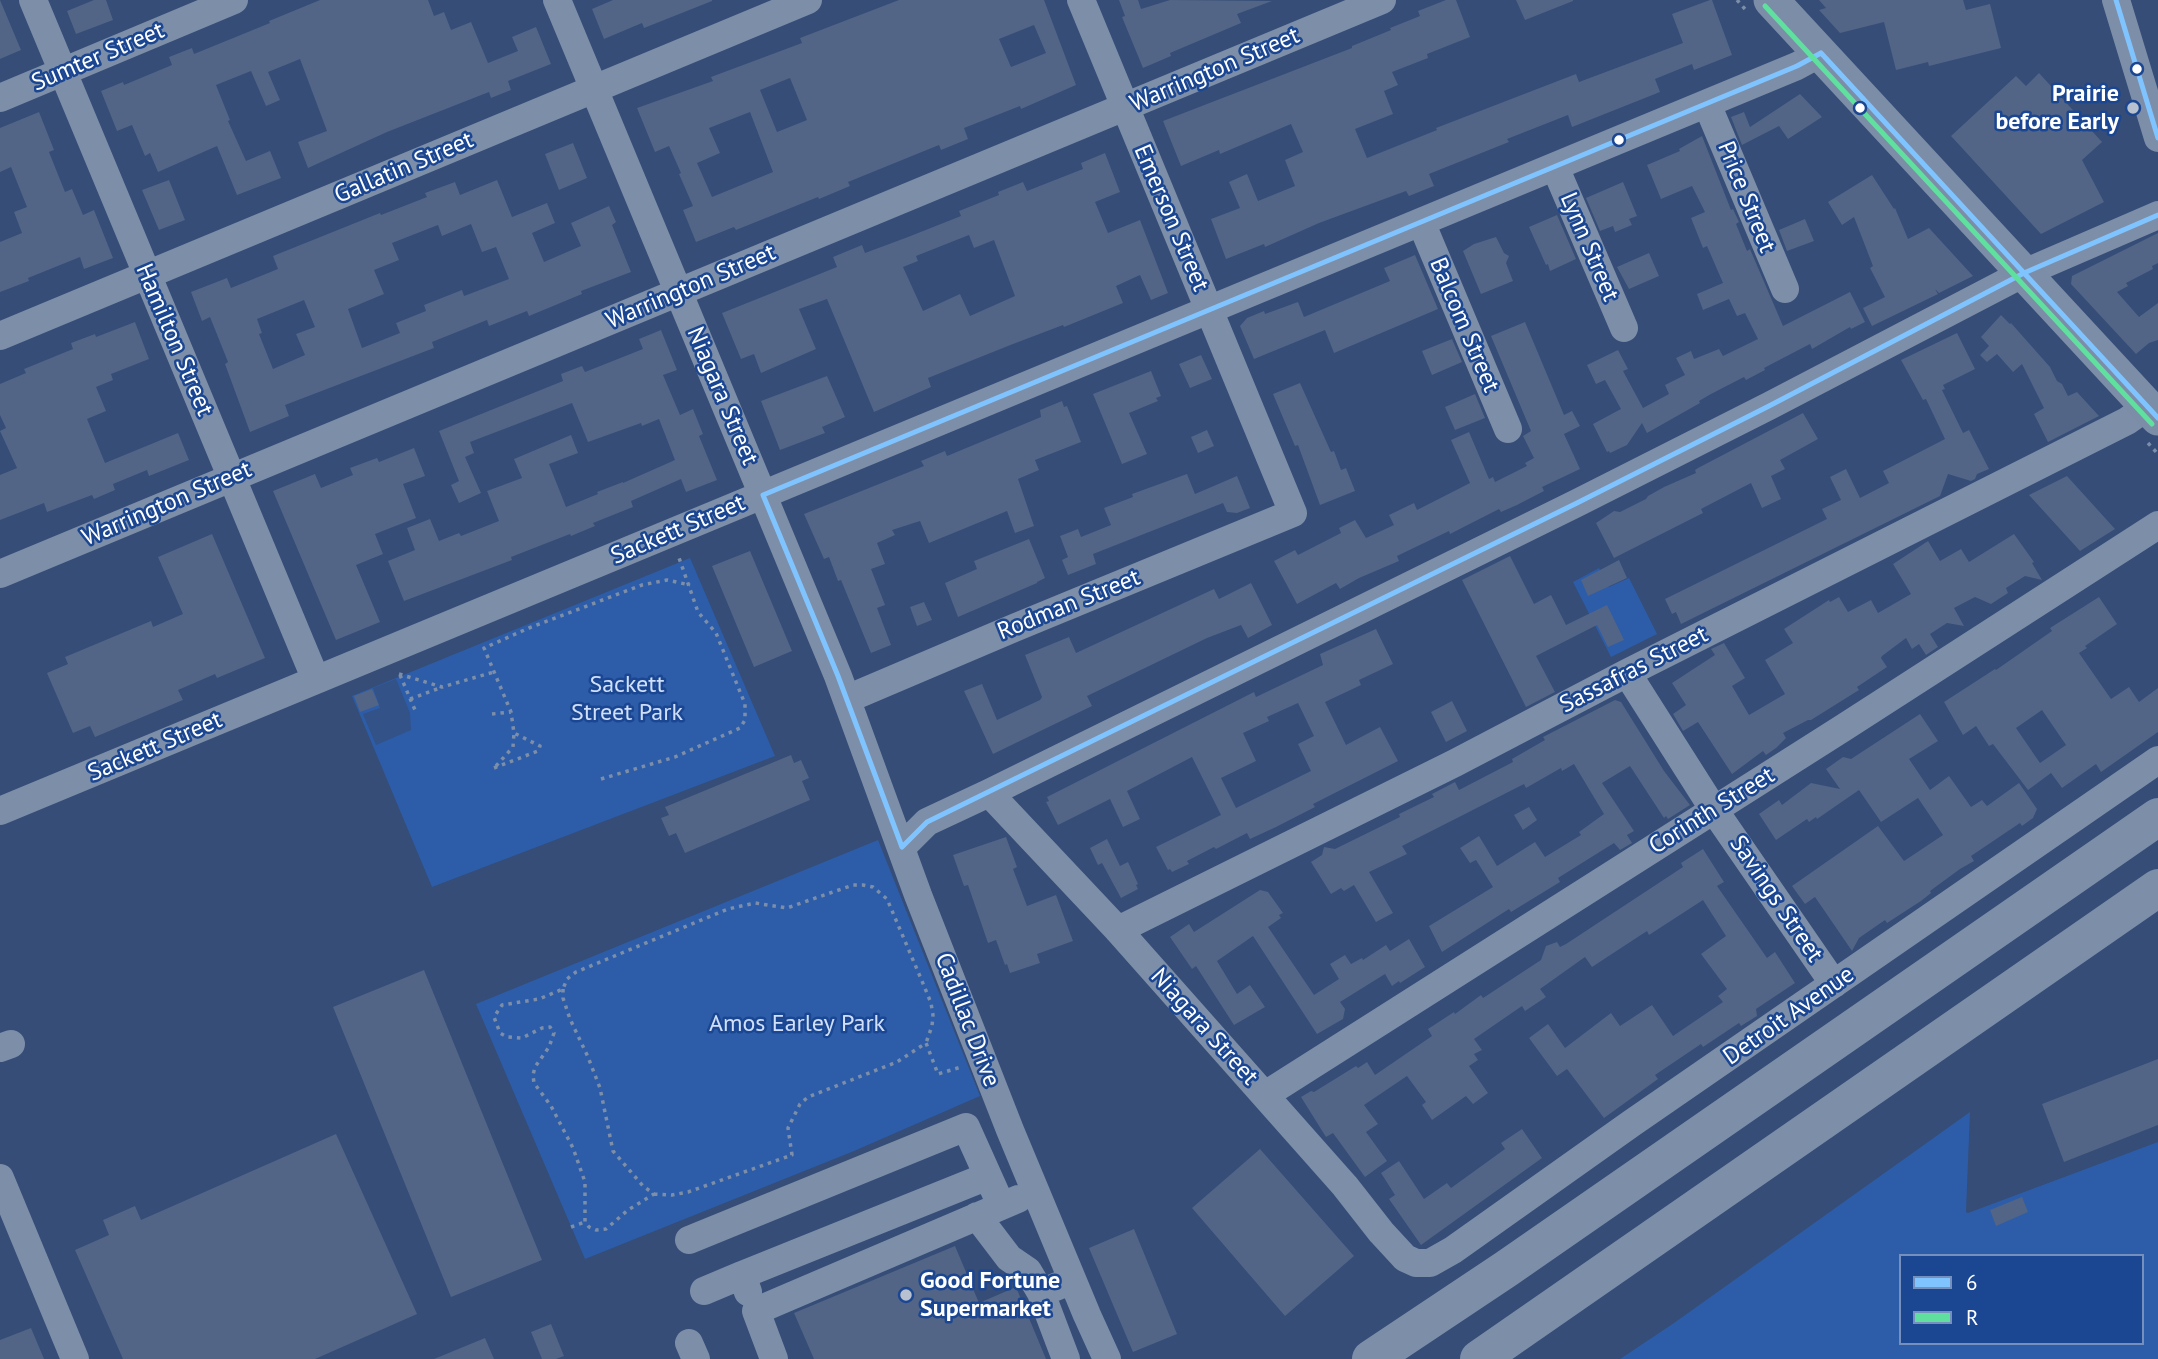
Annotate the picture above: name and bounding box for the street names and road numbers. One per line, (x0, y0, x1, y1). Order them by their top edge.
street label: Sumter Street (27, 16, 169, 98)
street label: Warrington Street (1126, 21, 1304, 119)
street label: Gallatin Street (330, 126, 478, 210)
street label: Price Street (1711, 137, 1781, 257)
street label: Emerson Street (1127, 140, 1215, 296)
street label: Lynn Street (1553, 188, 1625, 306)
street label: Warrington Street (602, 238, 780, 336)
street label: Balcom Street (1423, 253, 1505, 397)
street label: Hamilton Street (129, 260, 219, 420)
street label: Niagara Street (680, 323, 764, 469)
street label: Warrington Street (78, 455, 256, 553)
street label: Sackett Street (607, 489, 749, 571)
street label: Rodman Street (994, 563, 1144, 647)
street label: Sassafras Street (1555, 620, 1713, 720)
street label: Sackett Street (84, 706, 226, 788)
street label: Corinth Street (1644, 761, 1780, 861)
street label: Savings Street (1723, 830, 1829, 968)
street label: Cadillac Drive (928, 949, 1006, 1091)
street label: Detroit Avenue (1718, 960, 1860, 1072)
street label: Niagara Street (1144, 963, 1264, 1091)

